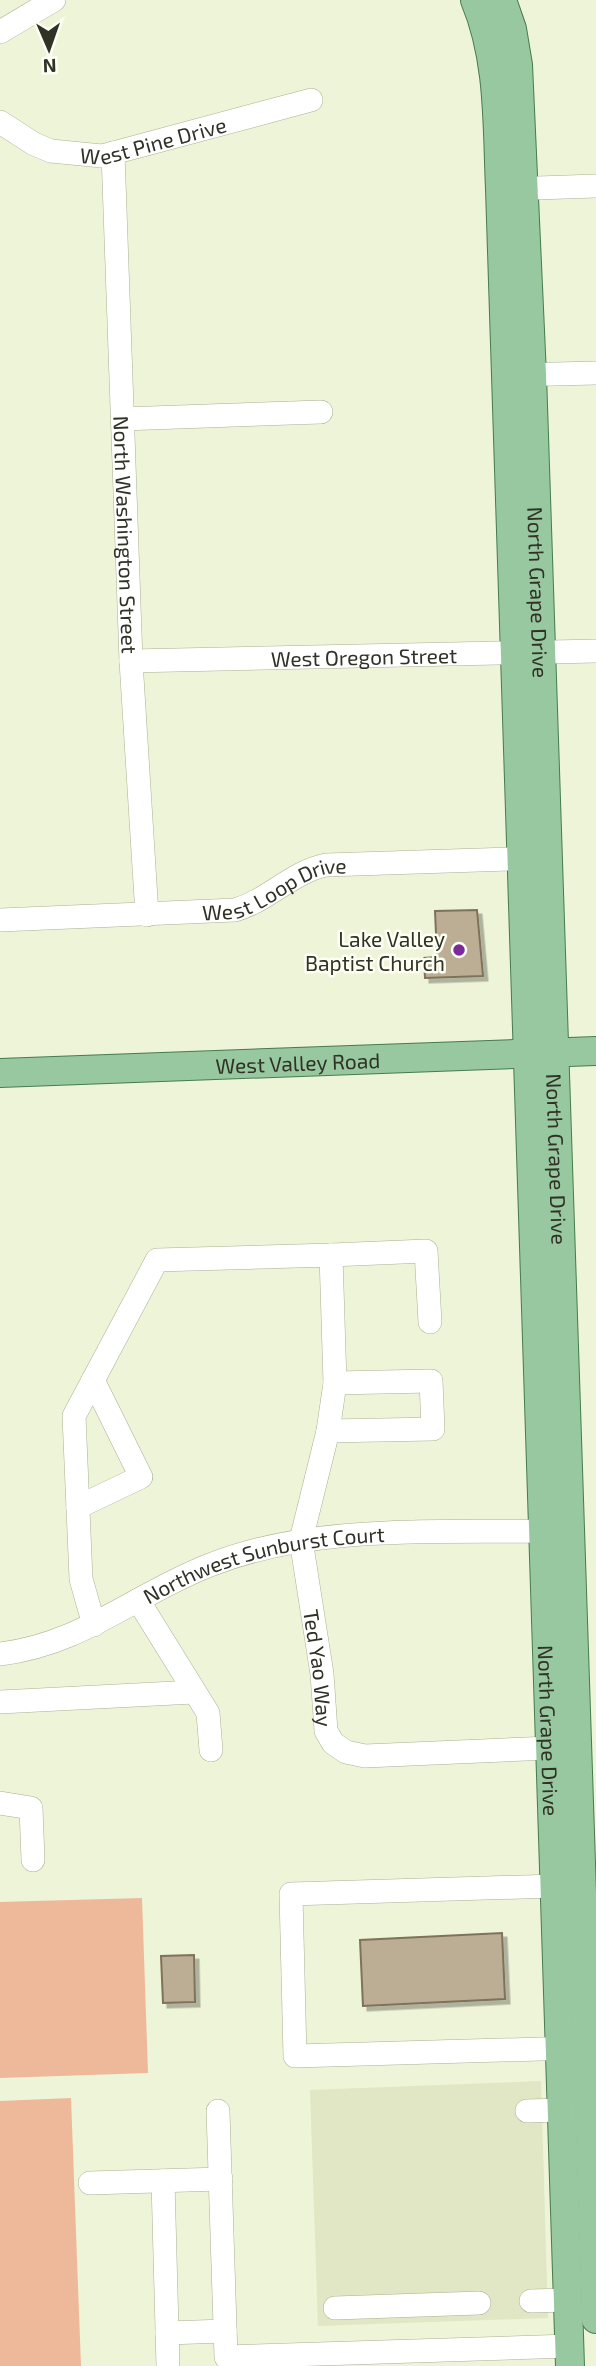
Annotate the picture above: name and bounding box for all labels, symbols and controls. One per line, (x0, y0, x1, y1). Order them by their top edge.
north arrow (14, 14, 84, 84)
text: N (42, 55, 57, 78)
street label: West Pine Drive (79, 111, 229, 169)
street label: North Washington Street (110, 415, 143, 654)
street label: North Grape Drive (524, 506, 554, 678)
street label: West Oregon Street (270, 641, 457, 670)
street label: West Loop Drive (201, 852, 347, 924)
place label: Lake Valley Baptist Church (305, 926, 445, 975)
marker: Lake Valley Baptist Church (451, 942, 467, 958)
street label: West Valley Road (215, 1046, 381, 1078)
street label: North Grape Drive (543, 1073, 573, 1245)
street label: Northwest Sunburst Court (138, 1520, 385, 1608)
street label: Ted Yao Way (300, 1607, 338, 1728)
street label: North Grape Drive (534, 1644, 565, 1816)

